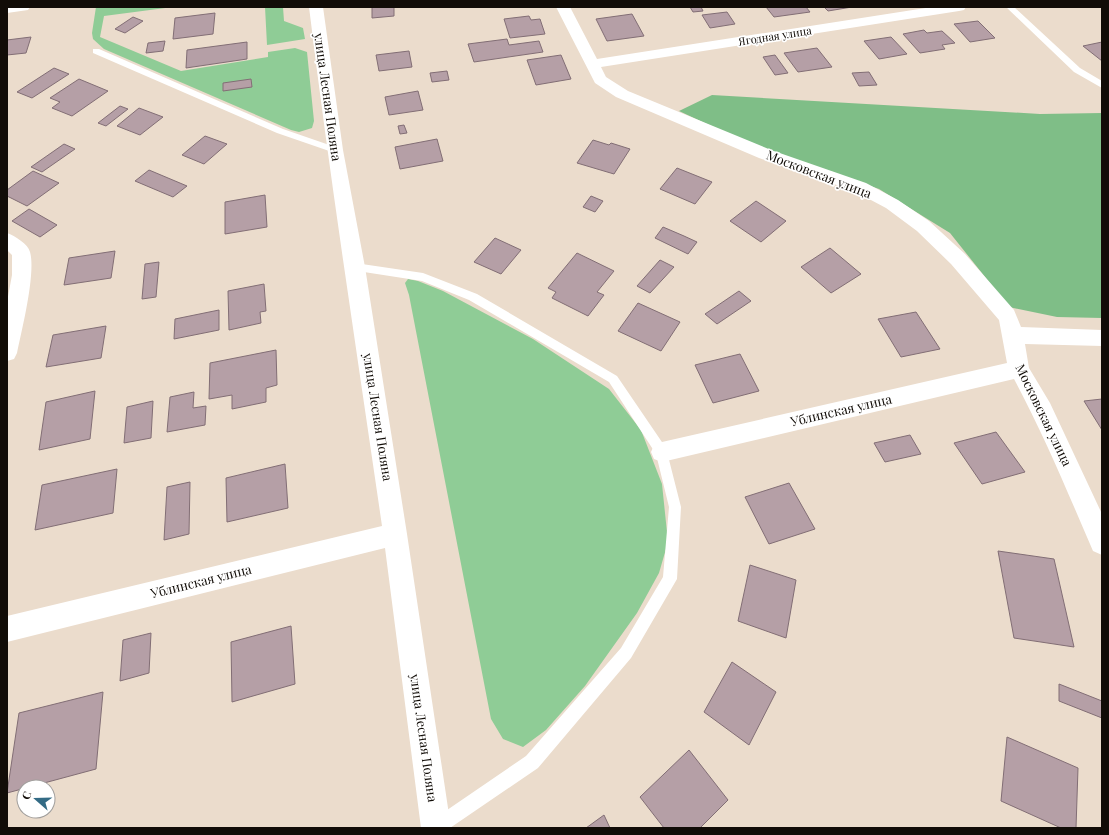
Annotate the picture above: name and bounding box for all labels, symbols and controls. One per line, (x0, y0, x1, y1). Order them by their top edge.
street label: Ягодная улица (736, 22, 813, 49)
street label: улица Лесная Поляна (311, 31, 346, 163)
street label: Московская улица (764, 146, 875, 202)
street label: улица Лесная Поляна (360, 351, 397, 483)
street label: Московская улица (1012, 361, 1077, 469)
street label: Ублинская улица (788, 389, 894, 430)
street label: Ублинская улица (148, 560, 254, 601)
street label: улица Лесная Поляна (407, 672, 442, 804)
north arrow (16, 779, 56, 819)
text: С (18, 789, 35, 802)

